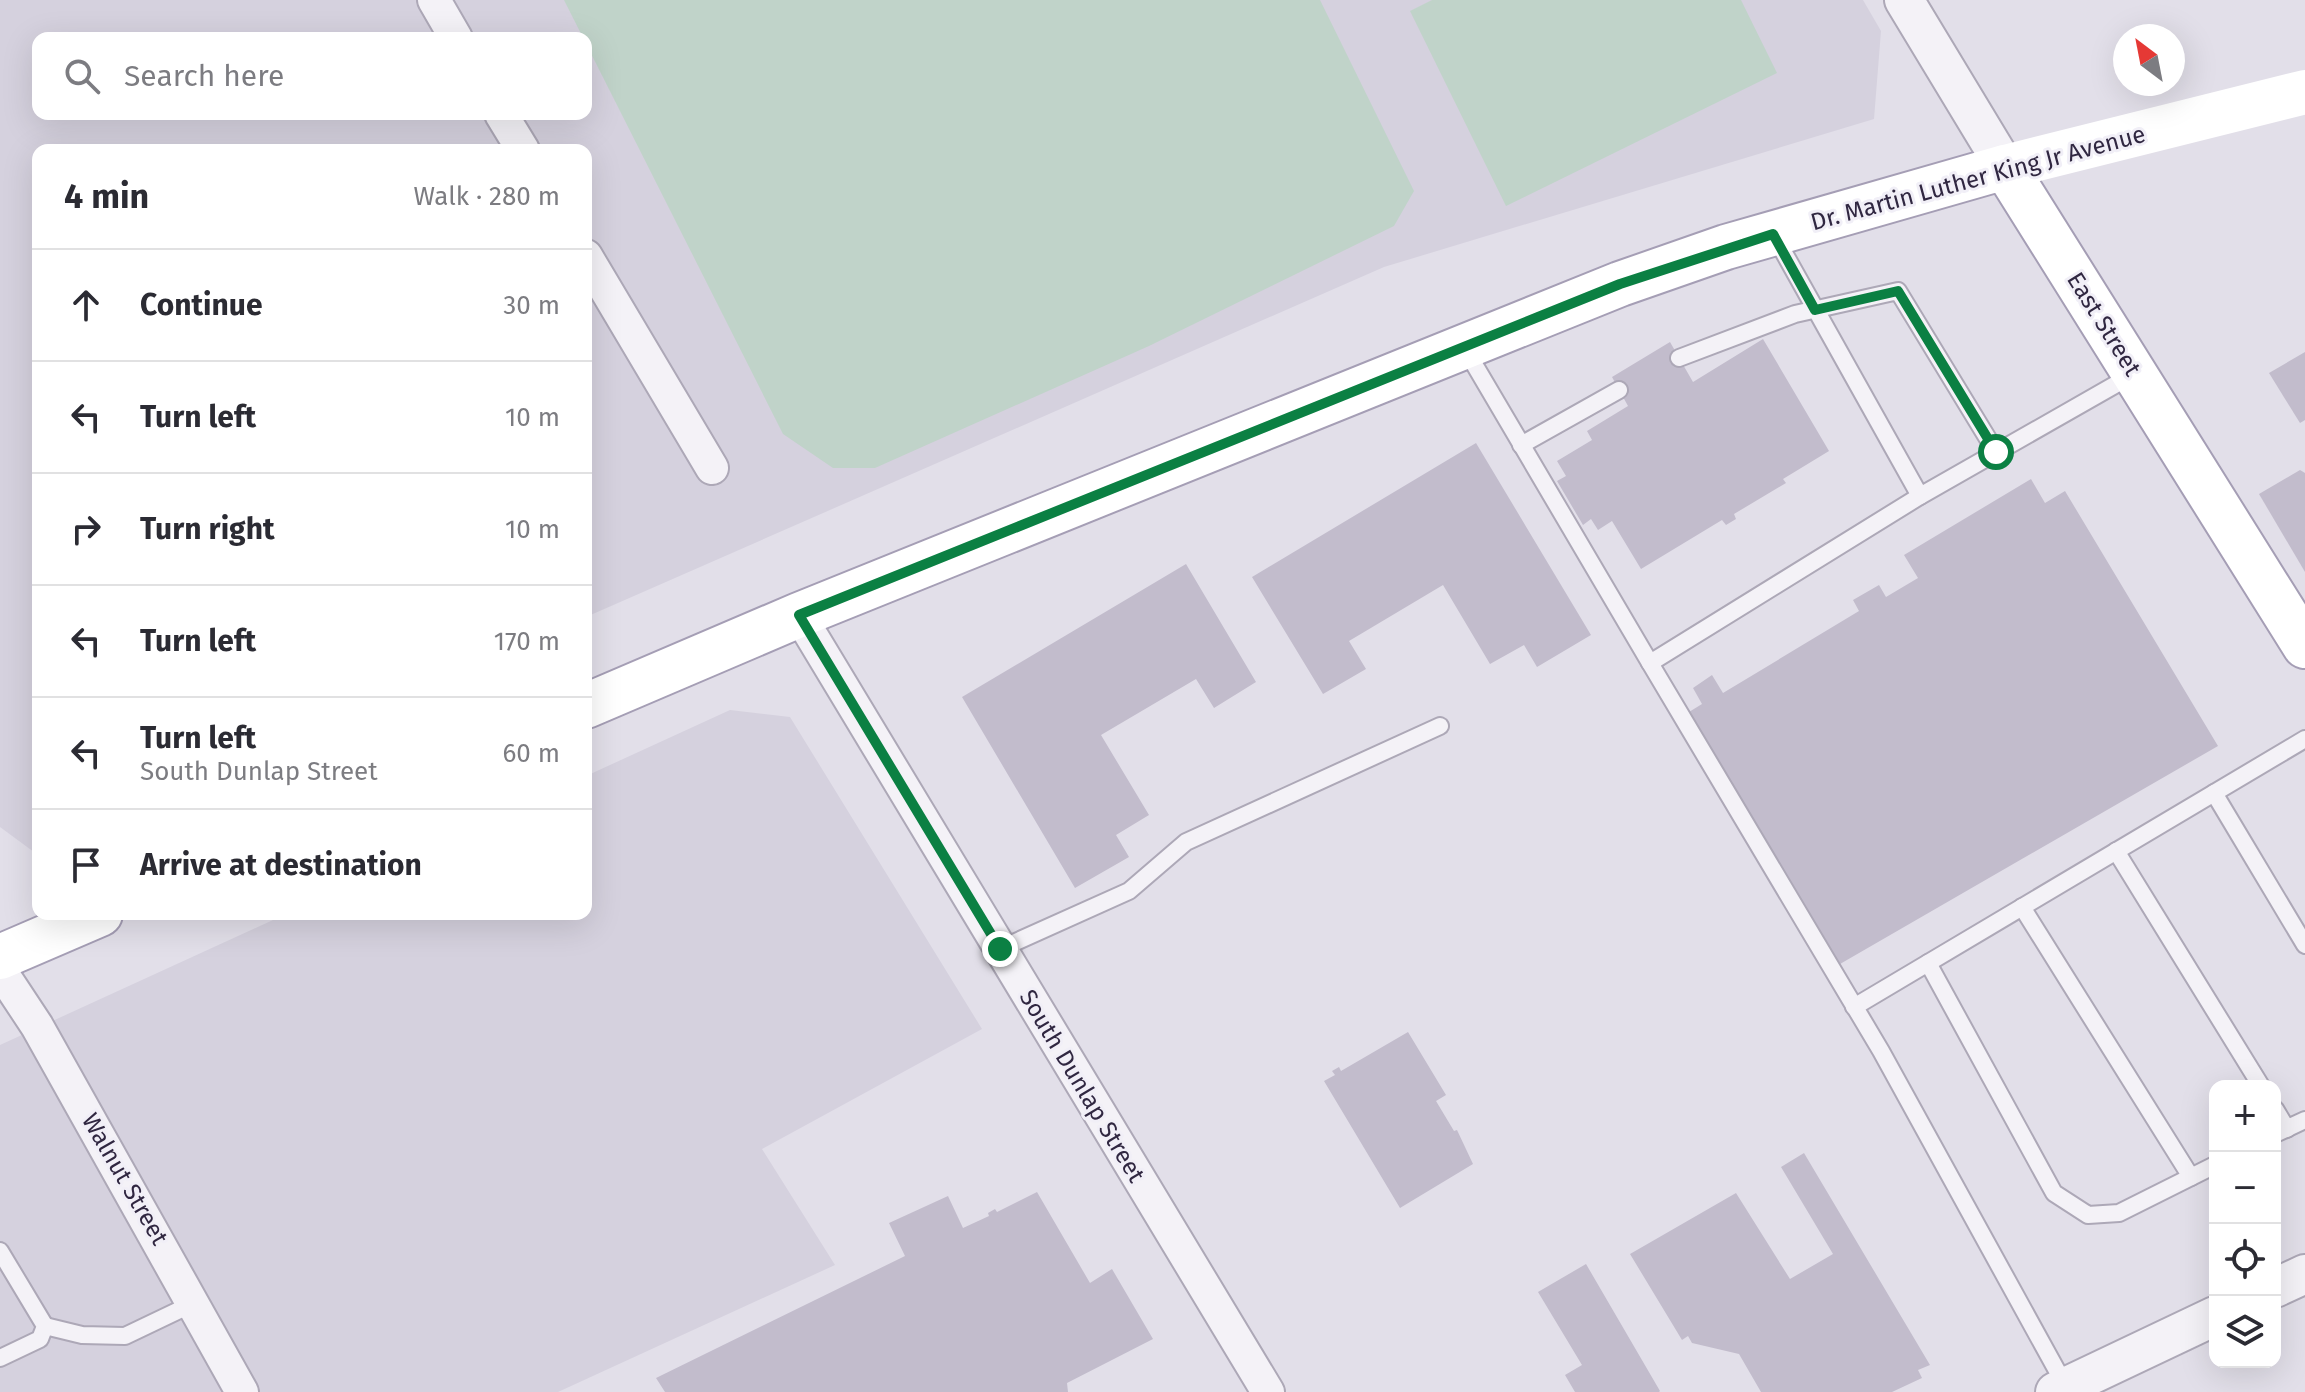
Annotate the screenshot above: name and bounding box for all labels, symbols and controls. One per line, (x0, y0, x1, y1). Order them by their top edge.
north arrow (2113, 24, 2185, 96)
search box (32, 32, 592, 120)
icon: search (60, 54, 104, 98)
text: Search here (124, 58, 284, 94)
street label: Dr. Martin Luther King Jr Avenue (1808, 120, 2148, 236)
text: 4 min (64, 176, 149, 217)
text: Walk · 280 m (414, 181, 560, 212)
street label: East Street (2061, 267, 2147, 381)
icon: ahead (64, 283, 108, 327)
text: Continue (140, 287, 263, 323)
text: 30 m (503, 290, 560, 321)
icon: left (64, 395, 108, 439)
text: Turn left (140, 399, 256, 435)
text: 10 m (505, 402, 560, 433)
route start (1978, 434, 2014, 470)
icon: right (64, 507, 108, 551)
text: Turn right (140, 511, 275, 547)
text: 10 m (505, 514, 560, 545)
icon: left (64, 619, 108, 663)
text: Turn left (140, 623, 256, 659)
text: 170 m (494, 626, 560, 657)
text: Turn left (140, 720, 256, 756)
icon: left (64, 731, 108, 775)
text: 60 m (502, 738, 560, 769)
text: South Dunlap Street (140, 756, 378, 787)
icon: arrive (64, 843, 108, 887)
text: Arrive at destination (140, 847, 422, 883)
route end (982, 931, 1018, 967)
street label: South Dunlap Street (1014, 985, 1151, 1187)
map controls (2209, 1080, 2281, 1368)
button: + (2209, 1080, 2281, 1152)
street label: Walnut Street (76, 1108, 174, 1250)
button: − (2209, 1152, 2281, 1224)
button: locate (2209, 1224, 2281, 1296)
button: layers (2209, 1296, 2281, 1368)

